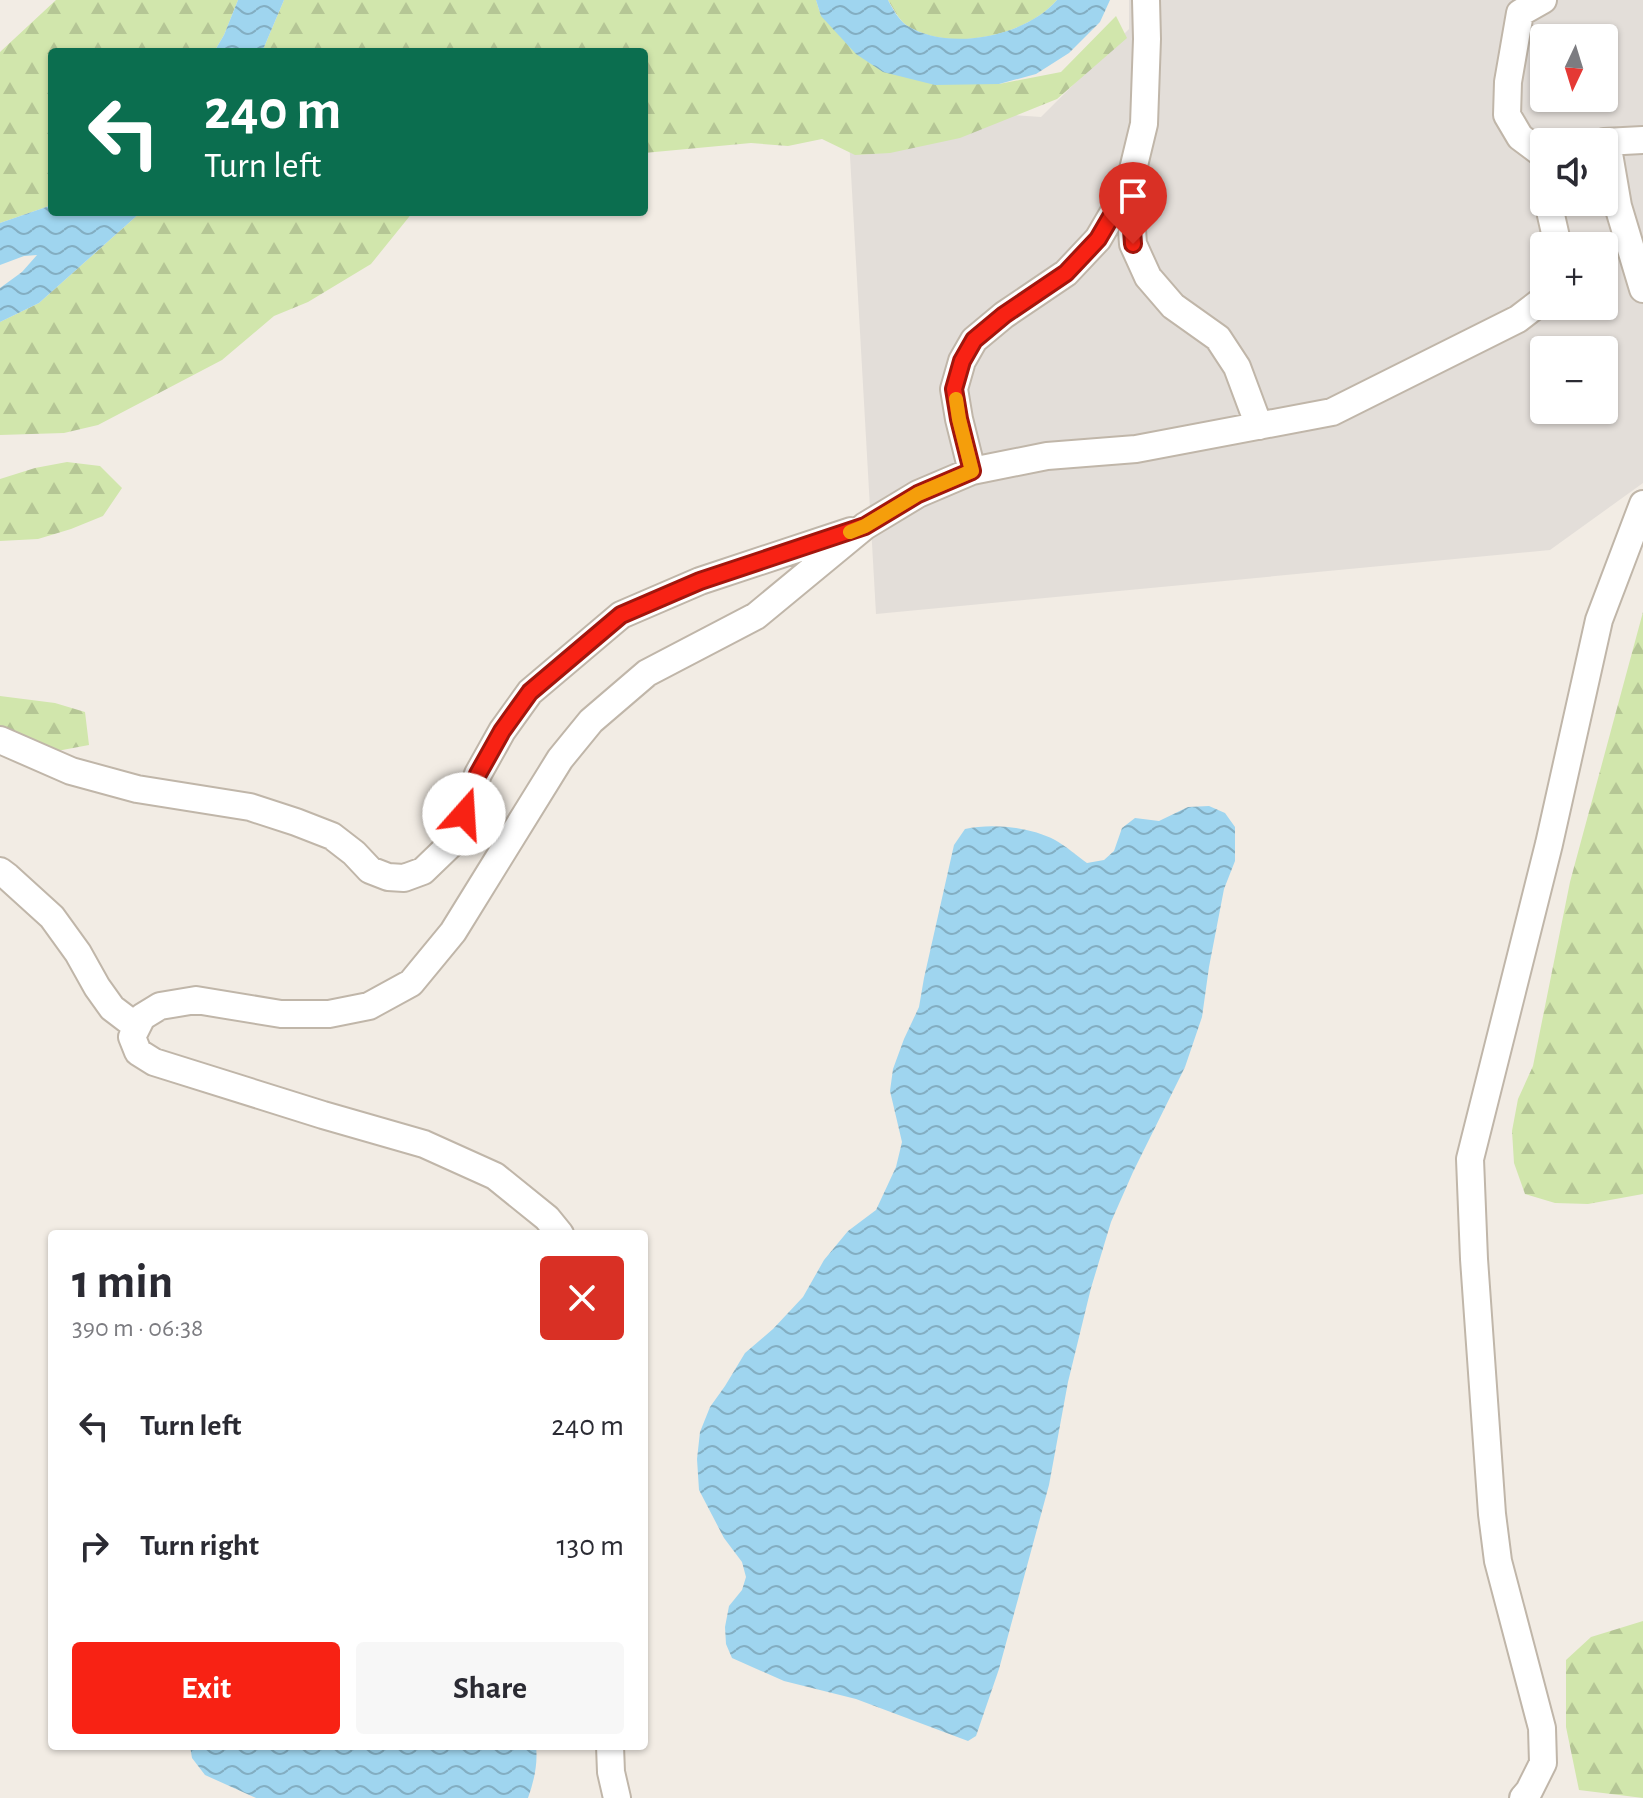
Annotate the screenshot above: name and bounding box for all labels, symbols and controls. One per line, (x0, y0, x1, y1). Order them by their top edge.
north arrow (1530, 24, 1618, 112)
map controls (1530, 24, 1618, 424)
icon: left (72, 80, 176, 184)
text: 240 m (204, 83, 341, 139)
button: sound (1530, 128, 1618, 216)
text: Turn left (204, 148, 321, 184)
pin (1099, 162, 1167, 244)
icon: arrive (1111, 174, 1155, 218)
button: + (1530, 232, 1618, 320)
button: − (1530, 336, 1618, 424)
position arrow (422, 772, 506, 856)
button: close (540, 1256, 624, 1340)
text: 1 min (72, 1259, 173, 1307)
text: 390 m · 06:38 (72, 1315, 203, 1341)
icon: left (72, 1404, 116, 1448)
text: Turn left (140, 1411, 241, 1441)
text: 240 m (551, 1411, 624, 1441)
icon: right (72, 1524, 116, 1568)
text: Turn right (140, 1531, 259, 1561)
text: 130 m (557, 1531, 624, 1561)
button: Exit (72, 1642, 340, 1734)
button: Share (356, 1642, 624, 1734)

